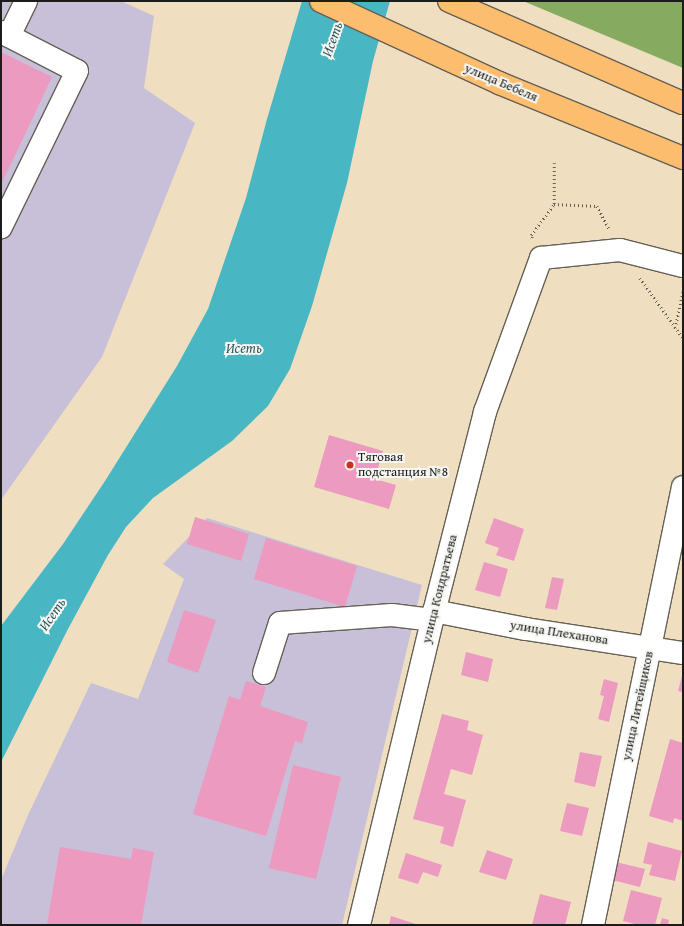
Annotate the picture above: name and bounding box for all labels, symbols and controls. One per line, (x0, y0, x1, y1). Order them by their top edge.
water label: Исеть (318, 19, 346, 59)
street label: улица Бебеля (462, 61, 540, 105)
water label: Исеть (226, 340, 262, 356)
place label: Тяговая подстанция №8 (358, 450, 448, 481)
marker: Тяговая подстанция №8 (345, 460, 355, 470)
street label: улица Кондратьева (419, 533, 461, 645)
water label: Исеть (35, 594, 69, 634)
street label: улица Плеханова (509, 618, 609, 648)
street label: улица Литейщиков (619, 650, 657, 762)

